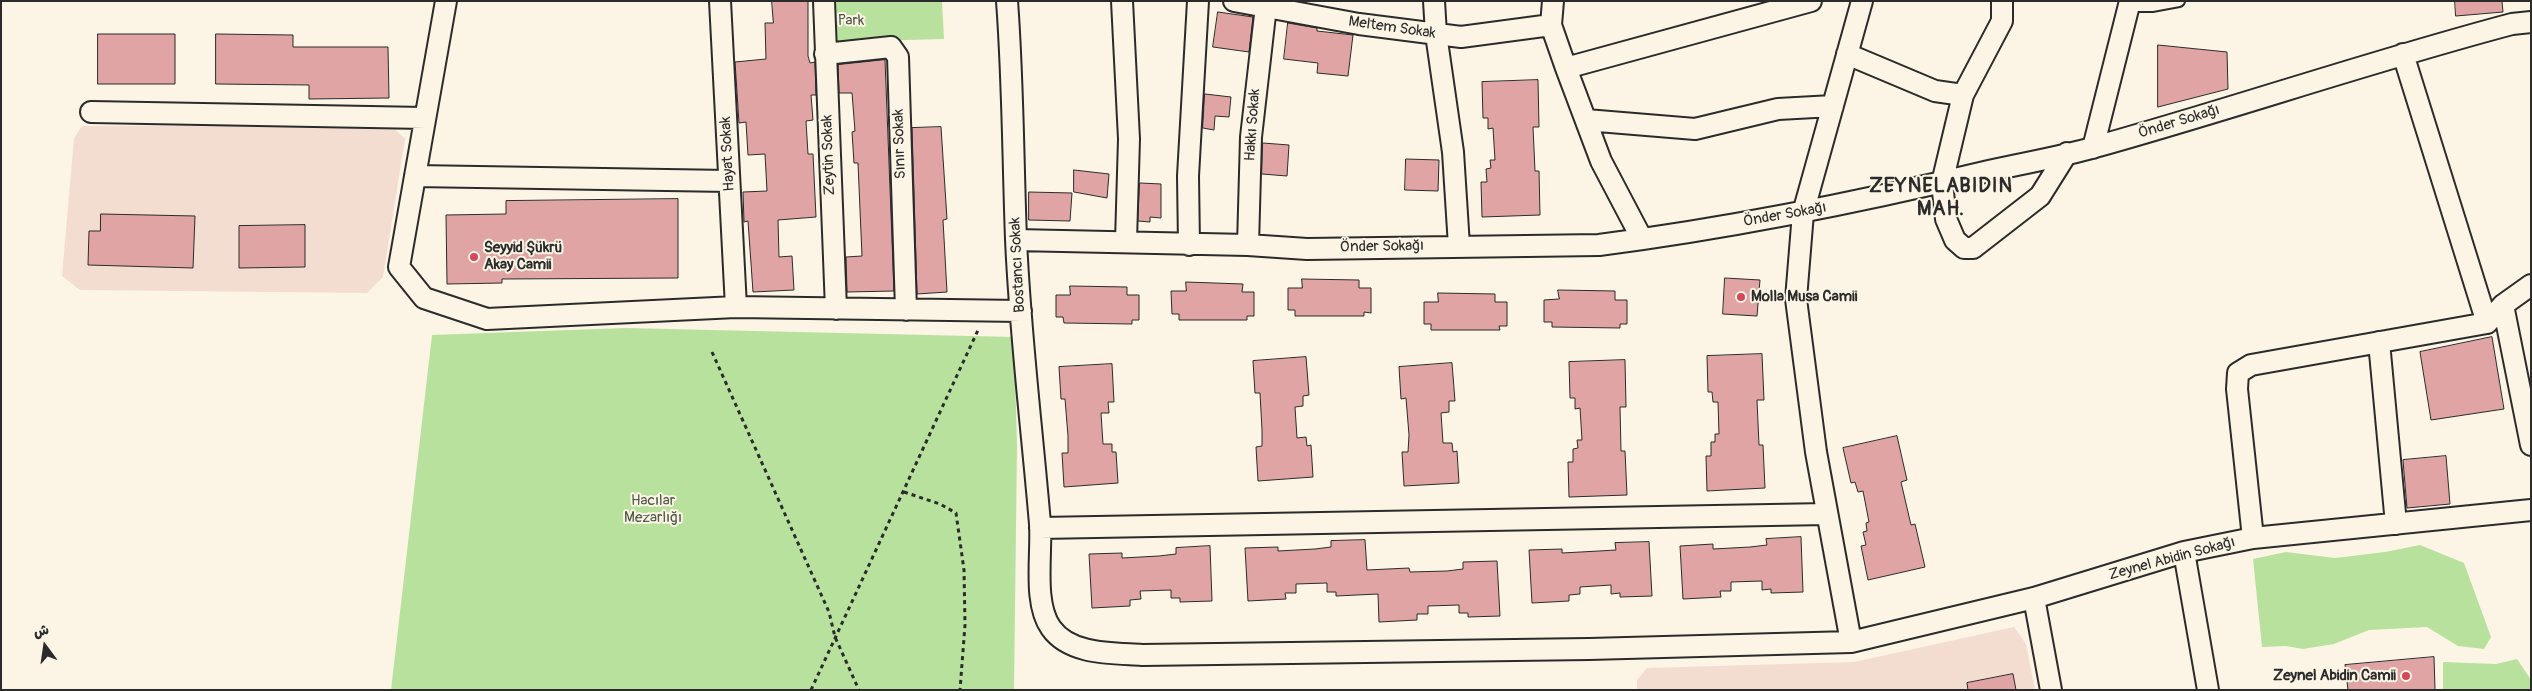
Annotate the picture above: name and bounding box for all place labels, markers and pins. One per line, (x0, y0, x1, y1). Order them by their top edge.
place label: Seyyid Şükrü Akay Camii (484, 239, 562, 274)
marker: Seyyid Şükrü Akay Camii (468, 251, 480, 263)
place label: Molla Musa Camii (1751, 288, 1857, 306)
marker: Molla Musa Camii (1735, 291, 1747, 303)
place label: Zeynel Abidin Camii (2273, 667, 2396, 685)
marker: Zeynel Abidin Camii (2400, 670, 2412, 682)

